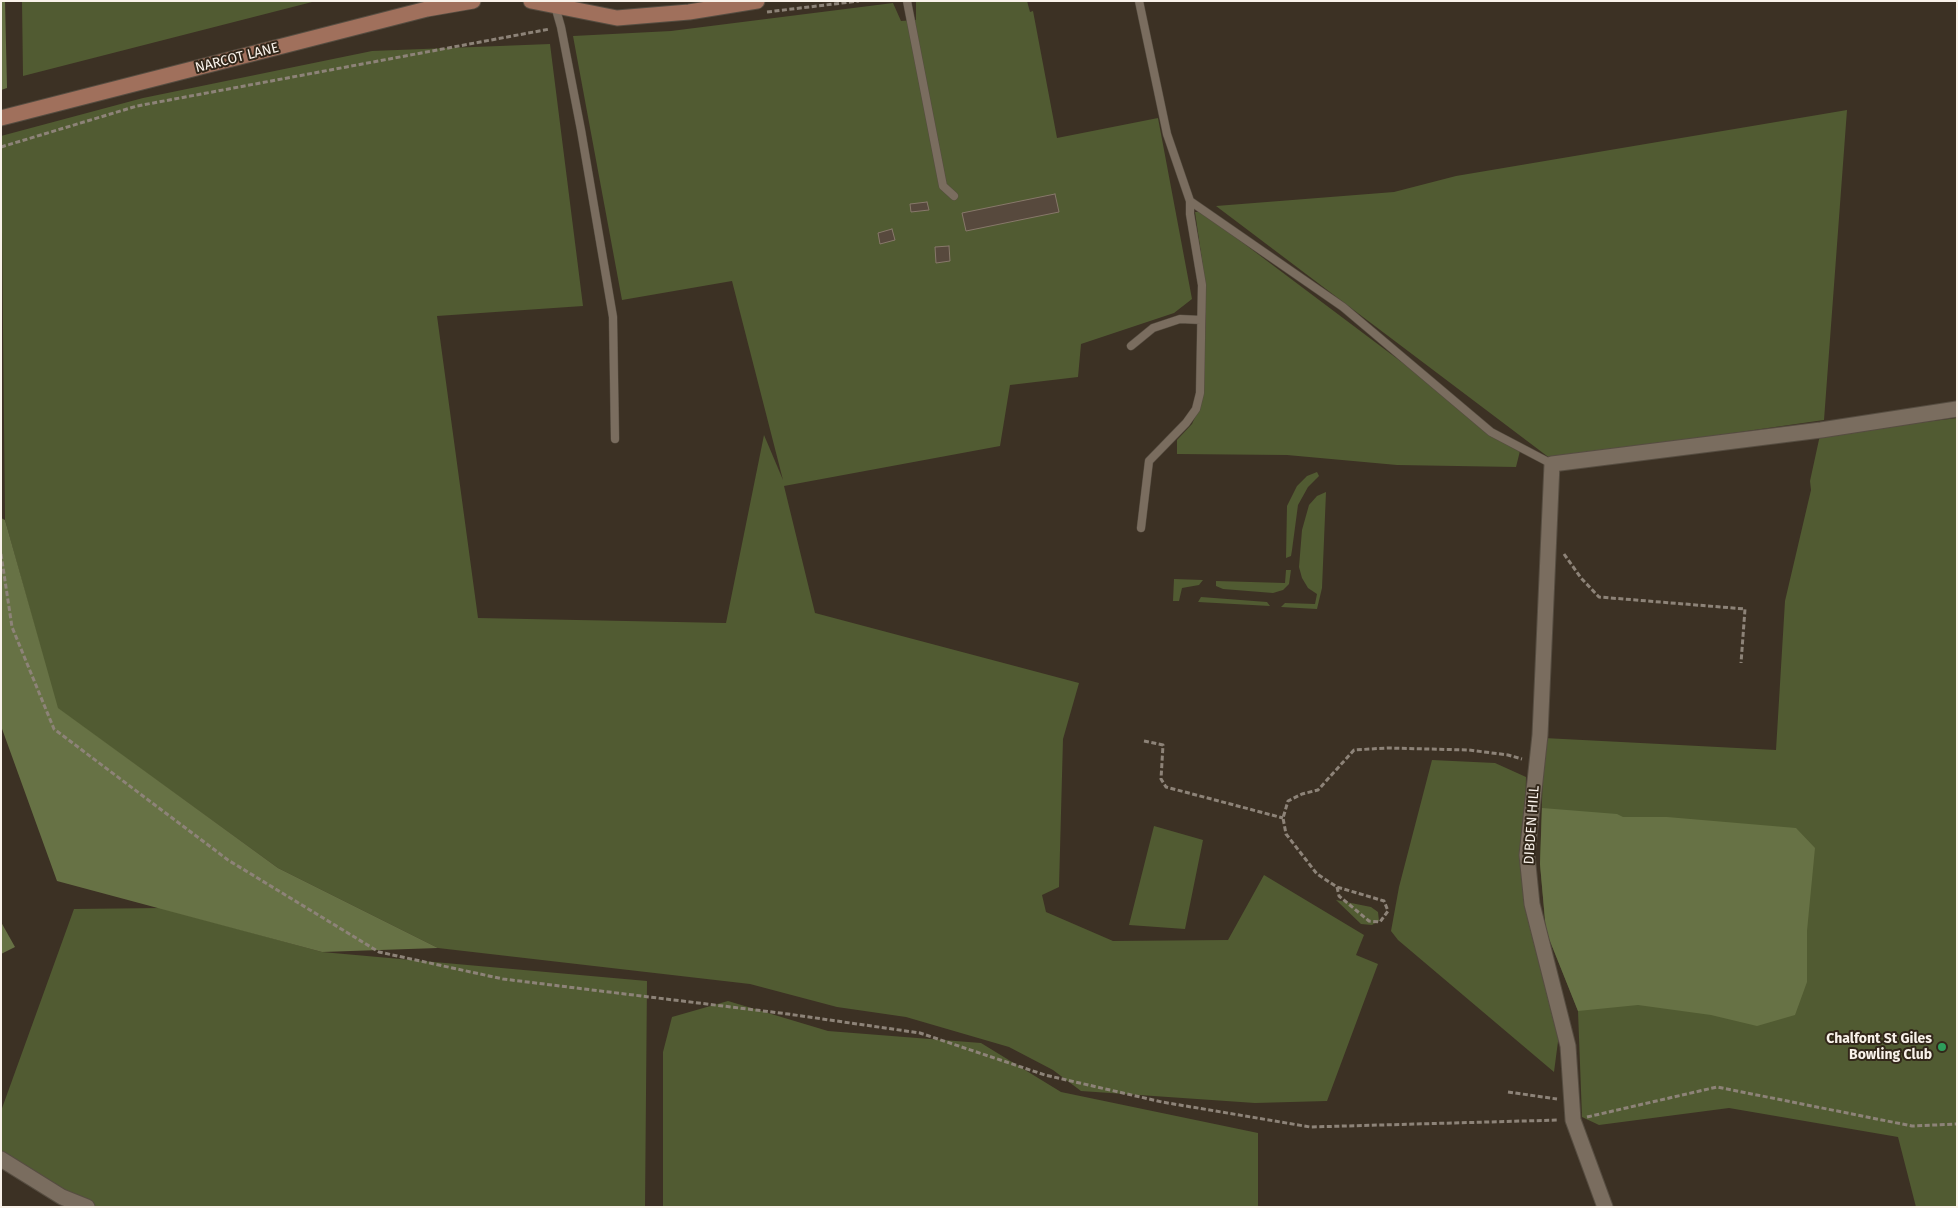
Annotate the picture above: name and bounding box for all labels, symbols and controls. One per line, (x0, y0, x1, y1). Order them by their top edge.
street label: NARCOT LANE (193, 39, 281, 77)
street label: DIBDEN HILL (1521, 785, 1543, 865)
place label: Chalfont St Giles Bowling Club (1826, 1031, 1932, 1064)
marker: Chalfont St Giles Bowling Club (1936, 1041, 1948, 1053)

